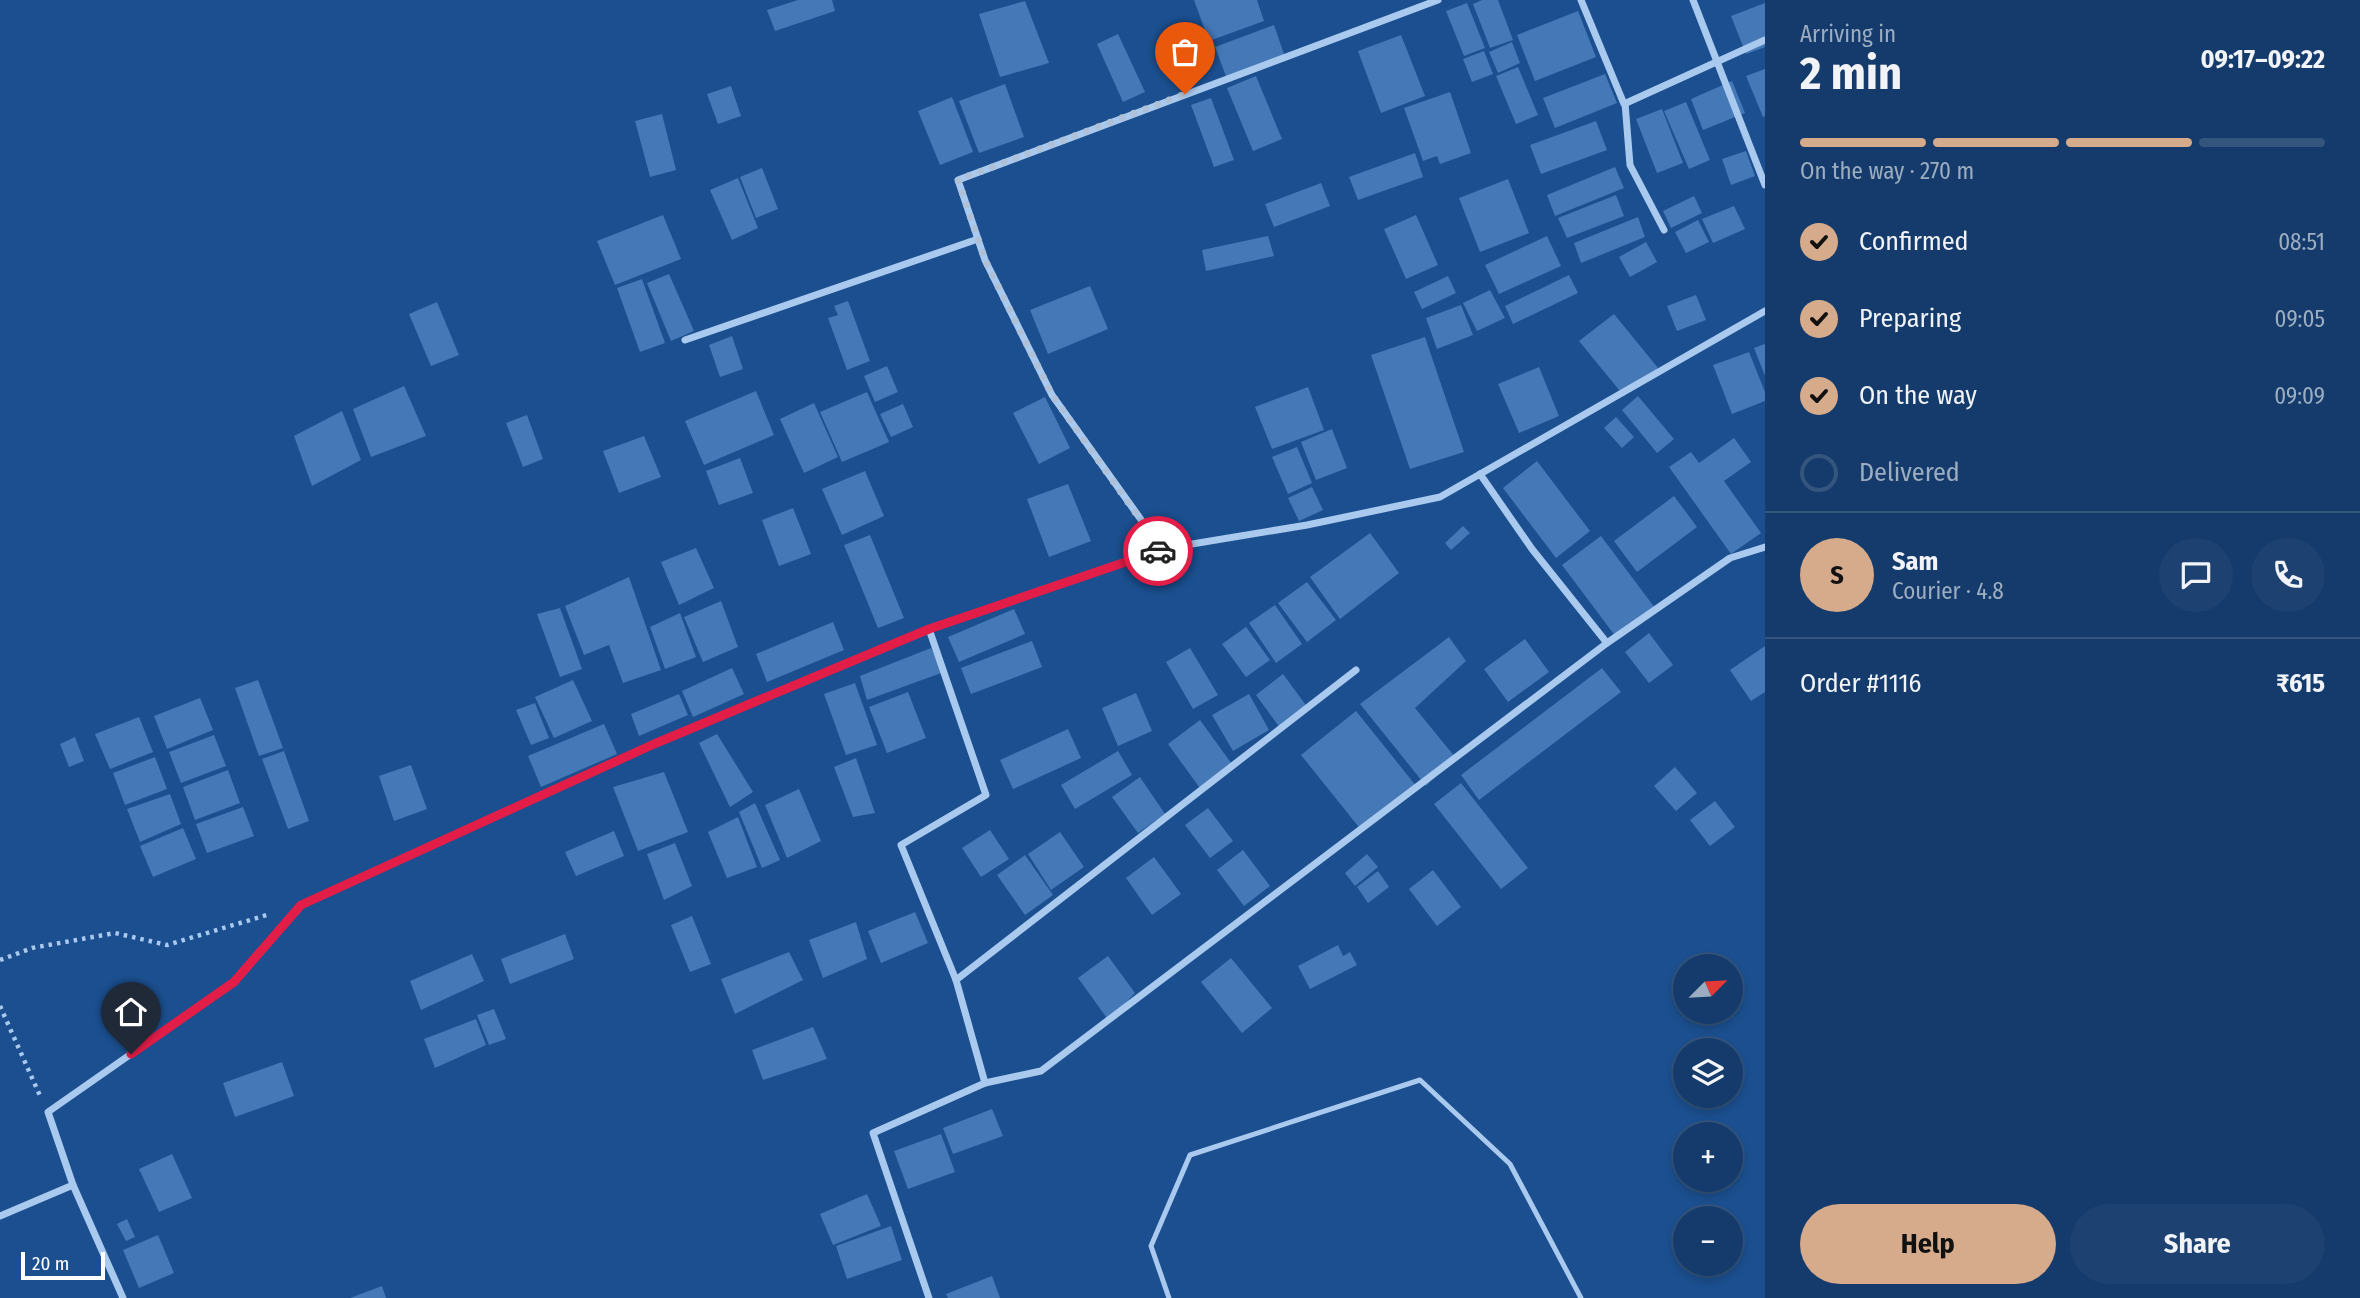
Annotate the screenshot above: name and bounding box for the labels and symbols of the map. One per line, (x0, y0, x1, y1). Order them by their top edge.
pin (1155, 22, 1215, 94)
courier (1123, 516, 1193, 586)
north arrow (1673, 954, 1743, 1024)
pin (101, 982, 161, 1054)
scale bar (21, 1249, 105, 1281)

